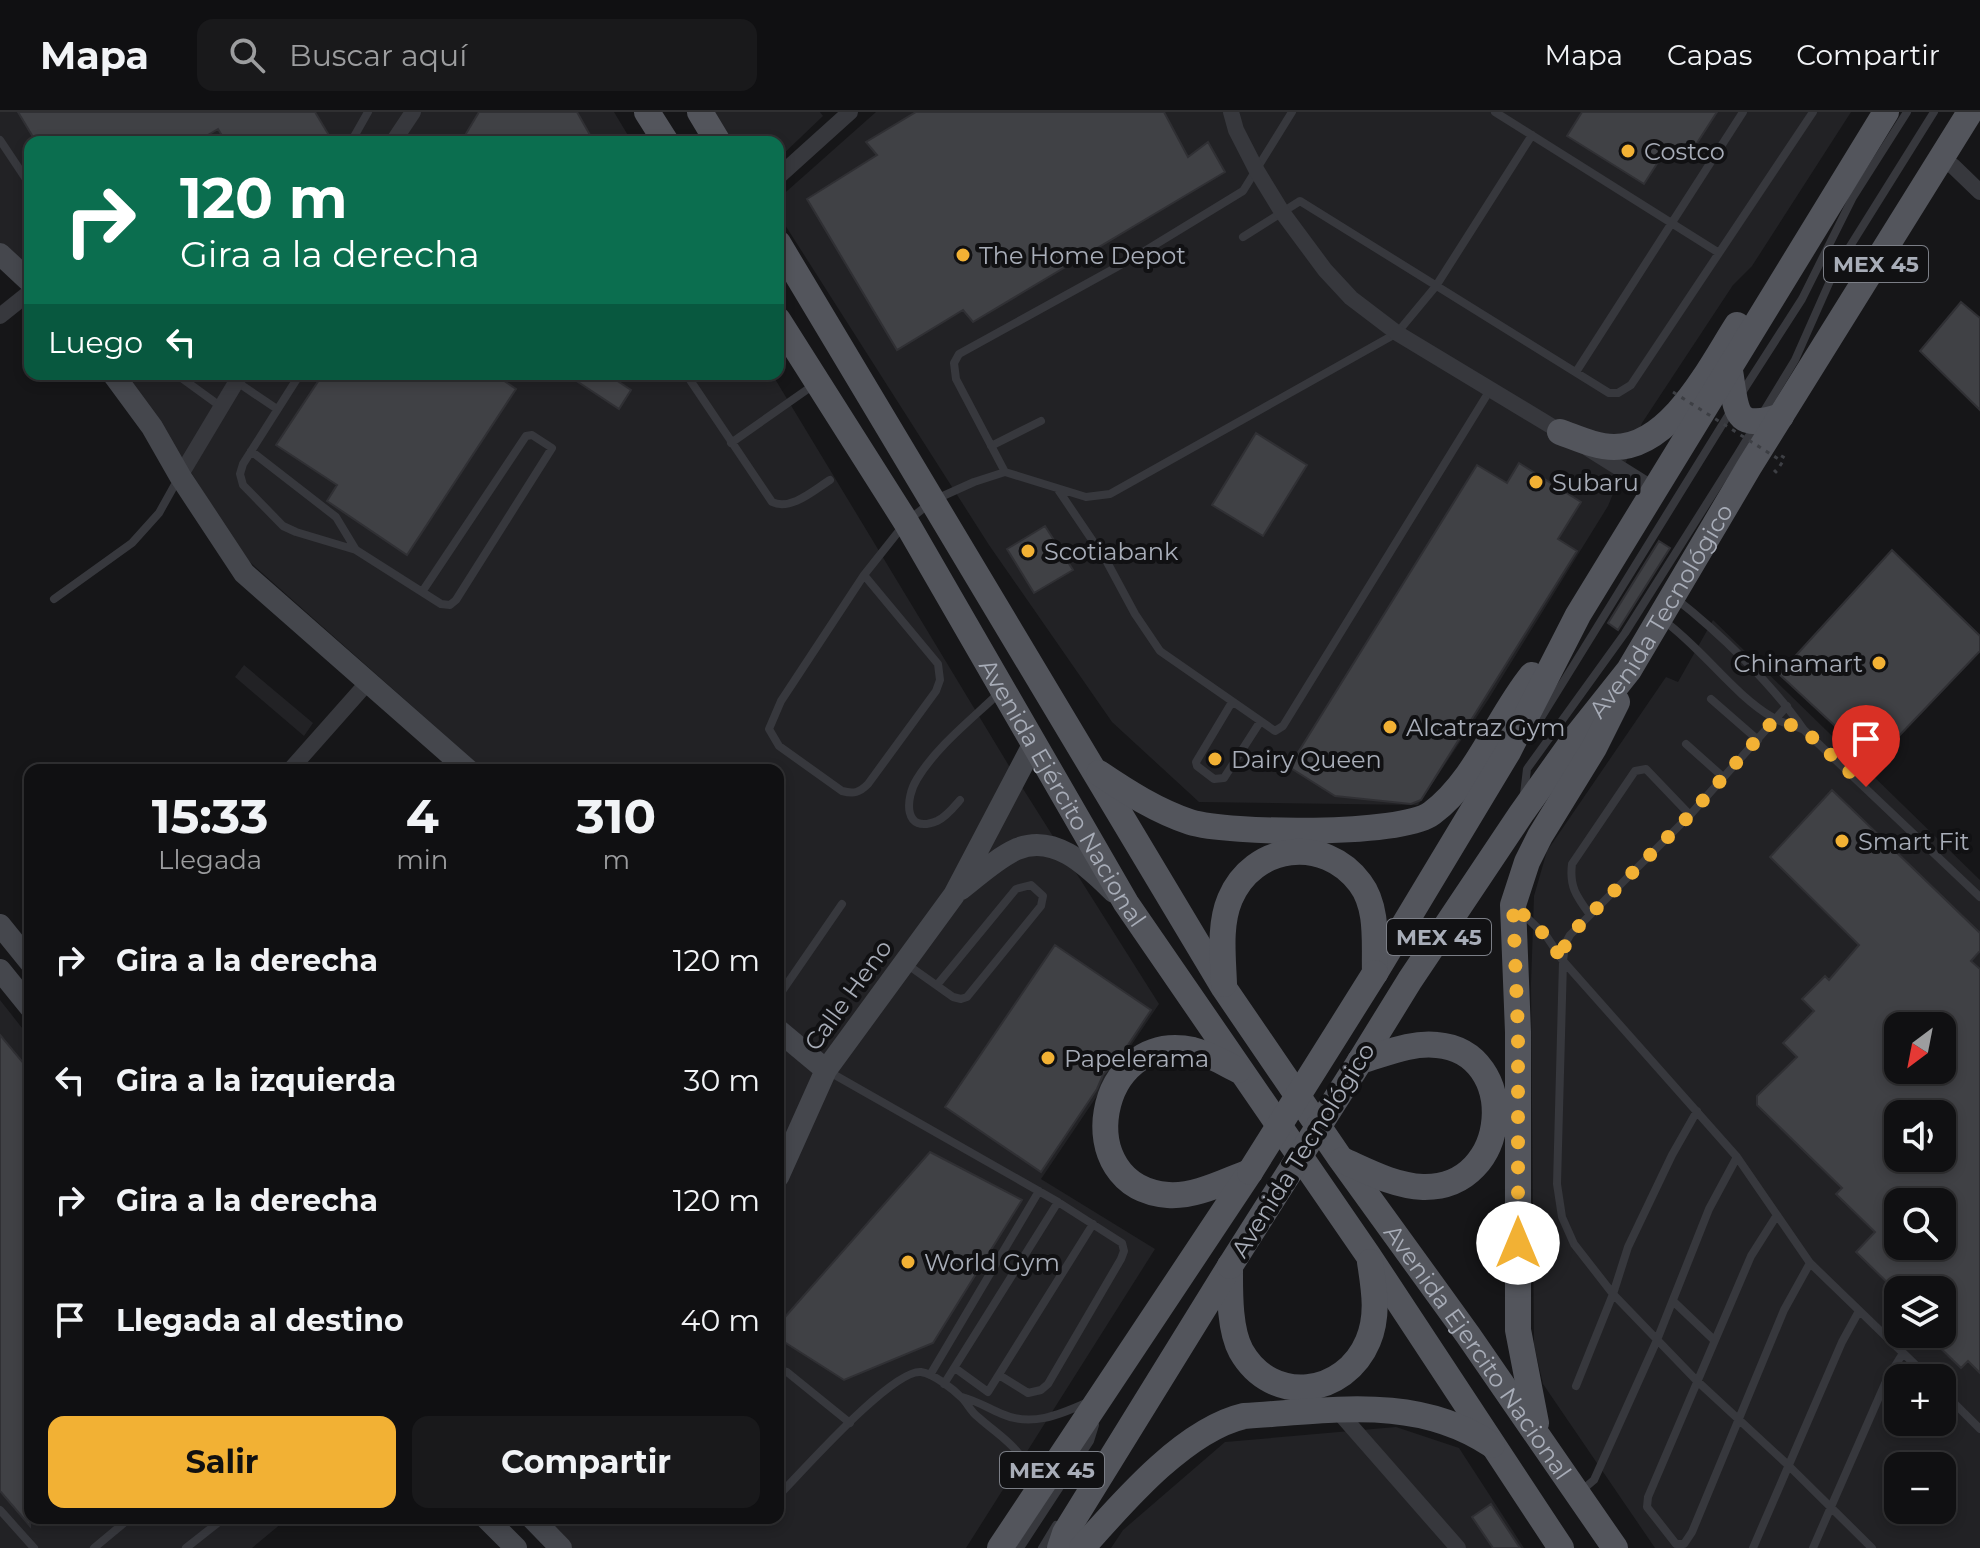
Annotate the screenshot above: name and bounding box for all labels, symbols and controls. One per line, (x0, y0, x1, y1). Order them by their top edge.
search box (197, 19, 757, 91)
text: Mapa (40, 32, 149, 79)
icon: search (225, 33, 269, 77)
text: Buscar aquí (289, 37, 467, 74)
text: Mapa (1544, 38, 1623, 72)
text: Capas (1667, 38, 1752, 72)
text: Compartir (1796, 38, 1940, 72)
place label: Costco (1644, 137, 1725, 166)
marker: Costco (1619, 142, 1637, 160)
text: 120 m (180, 164, 348, 232)
icon: right (48, 168, 152, 272)
text: Gira a la derecha (180, 232, 480, 276)
place label: The Home Depot (979, 241, 1186, 270)
marker: The Home Depot (954, 246, 972, 264)
road number: MEX 45 (1824, 246, 1928, 282)
icon: left (159, 320, 203, 364)
text: Luego (48, 324, 143, 361)
place label: Subaru (1552, 468, 1639, 497)
marker: Subaru (1527, 473, 1545, 491)
street label: Avenida Tecnológico (1582, 498, 1739, 724)
place label: Scotiabank (1044, 537, 1179, 566)
marker: Scotiabank (1019, 542, 1037, 560)
place label: Chinamart (1734, 649, 1863, 678)
street label: Avenida Ejército Nacional (974, 653, 1152, 932)
marker: Chinamart (1870, 654, 1888, 672)
pin (1832, 705, 1900, 787)
place label: Alcatraz Gym (1406, 713, 1565, 742)
icon: arrive (1844, 717, 1888, 761)
marker: Alcatraz Gym (1381, 718, 1399, 736)
place label: Dairy Queen (1231, 745, 1382, 774)
marker: Dairy Queen (1206, 750, 1224, 768)
text: 15:33 (152, 787, 268, 845)
text: 4 (406, 787, 439, 845)
text: 310 (576, 787, 656, 845)
place label: Smart Fit (1858, 827, 1970, 856)
marker: Smart Fit (1833, 832, 1851, 850)
text: Llegada (158, 844, 262, 876)
text: min (396, 844, 448, 876)
text: m (602, 844, 630, 876)
road number: MEX 45 (1387, 919, 1491, 955)
street label: Calle Heno (798, 934, 898, 1056)
icon: right (48, 938, 92, 982)
text: Gira a la derecha (116, 942, 378, 979)
text: 120 m (673, 942, 760, 979)
north arrow (1884, 1012, 1956, 1084)
map controls (1884, 1012, 1956, 1524)
street label: Avenida Tecnológico (1225, 1037, 1381, 1263)
place label: Papelerama (1064, 1044, 1209, 1073)
marker: Papelerama (1039, 1049, 1057, 1067)
icon: left (48, 1058, 92, 1102)
text: Gira a la izquierda (116, 1062, 396, 1099)
text: 30 m (684, 1062, 760, 1099)
button: sound (1884, 1100, 1956, 1172)
icon: right (48, 1178, 92, 1222)
text: Gira a la derecha (116, 1182, 378, 1219)
text: 120 m (673, 1182, 760, 1219)
button: search (1884, 1188, 1956, 1260)
position arrow (1476, 1201, 1560, 1285)
street label: Avenida Ejercito Nacional (1378, 1219, 1578, 1485)
place label: World Gym (924, 1248, 1060, 1277)
marker: World Gym (899, 1253, 917, 1271)
button: layers (1884, 1276, 1956, 1348)
icon: arrive (48, 1298, 92, 1342)
text: Llegada al destino (116, 1302, 404, 1339)
text: 40 m (681, 1302, 760, 1339)
button: + (1884, 1364, 1956, 1436)
button: Salir (48, 1416, 396, 1508)
button: Compartir (412, 1416, 760, 1508)
road number: MEX 45 (1000, 1452, 1104, 1488)
button: − (1884, 1452, 1956, 1524)

